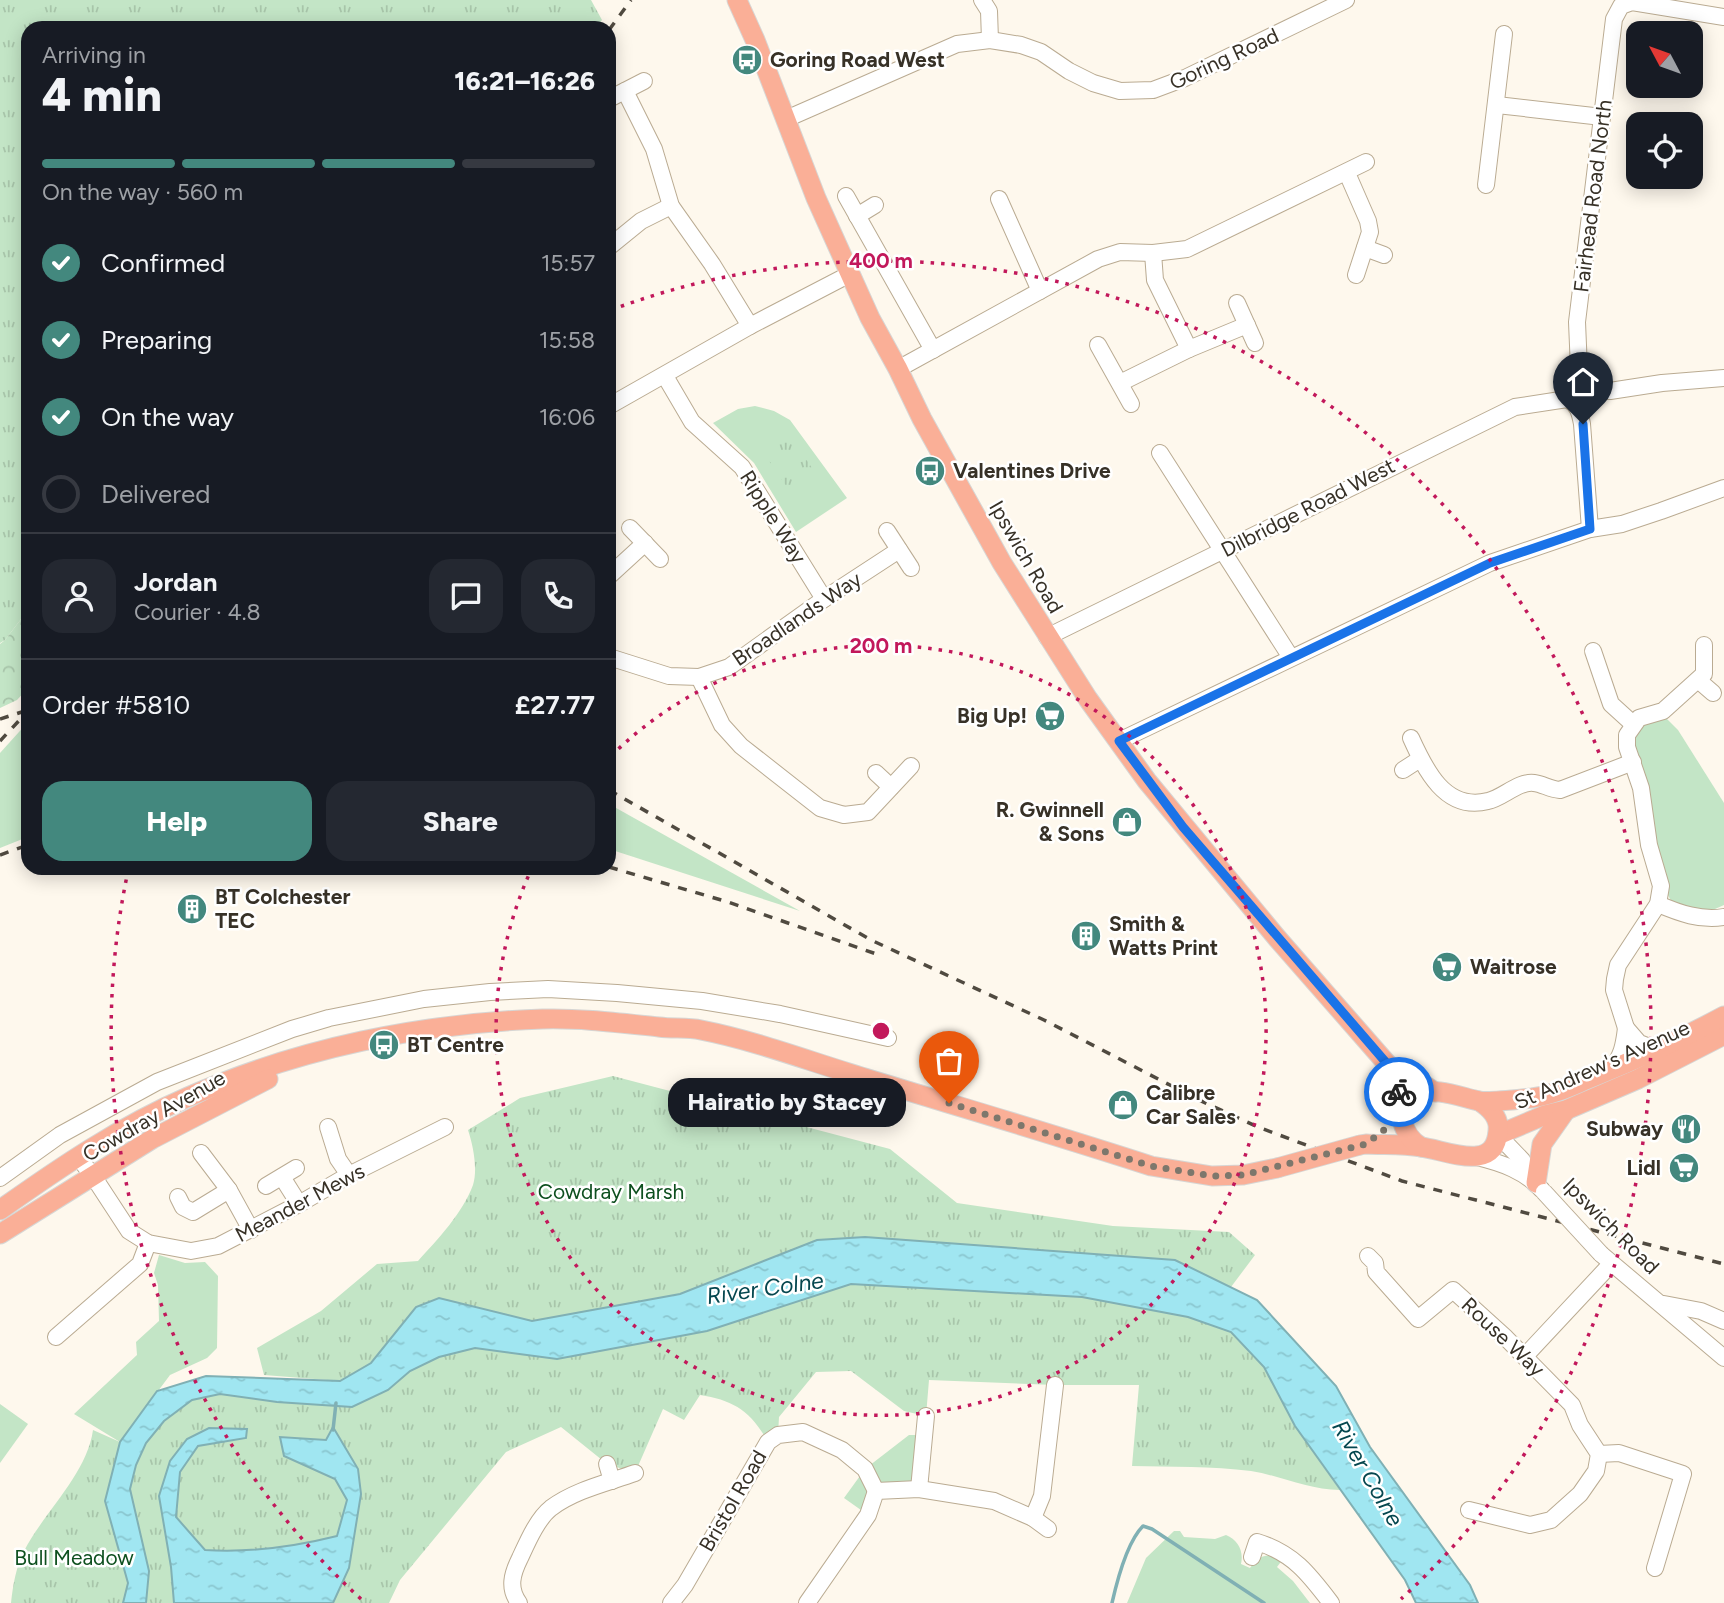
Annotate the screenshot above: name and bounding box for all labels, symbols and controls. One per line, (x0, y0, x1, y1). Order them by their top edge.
north arrow (1626, 21, 1703, 98)
map controls (1626, 21, 1703, 189)
street label: Goring Road (1165, 22, 1282, 95)
text: Arriving in (42, 41, 146, 69)
bus stop icon: Goring Road West (730, 43, 764, 77)
place label: Goring Road West (770, 47, 945, 72)
text: 16:21–16:26 (454, 65, 595, 97)
text: 4 min (42, 67, 162, 123)
street label: Fairhead Road North (1568, 98, 1617, 294)
button: locate (1626, 112, 1703, 189)
text: On the way · 560 m (42, 178, 243, 206)
icon: check (42, 244, 80, 282)
text: Confirmed (101, 247, 225, 279)
text: 400 m (849, 248, 913, 273)
text: 15:57 (541, 249, 595, 277)
icon: check (42, 321, 80, 359)
text: Preparing (101, 324, 212, 356)
text: 15:58 (539, 326, 595, 354)
pin (1553, 352, 1613, 424)
icon: home (1564, 363, 1602, 401)
icon: check (42, 398, 80, 436)
text: On the way (101, 401, 234, 433)
text: 16:06 (539, 403, 595, 431)
street label: Dilbridge Road West (1217, 453, 1399, 562)
bus stop icon: Valentines Drive (913, 454, 947, 488)
place label: Valentines Drive (953, 458, 1111, 483)
street label: Ripple Way (735, 466, 812, 568)
text: Delivered (101, 478, 210, 510)
street label: Ipswich Road (984, 496, 1069, 617)
button: person (42, 559, 116, 633)
button: chat (429, 559, 503, 633)
button: phone (521, 559, 595, 633)
text: Jordan (134, 566, 217, 598)
street label: Broadlands Way (727, 566, 866, 671)
text: Courier · 4.8 (134, 598, 261, 626)
text: 200 m (850, 633, 912, 658)
text: Order #5810 (42, 689, 190, 721)
text: £27.77 (515, 689, 595, 721)
supermarket icon: Big Up! (1033, 699, 1067, 733)
place label: Big Up! (957, 703, 1027, 728)
button: Help (42, 781, 312, 861)
button: Share (326, 781, 595, 861)
place label: R. Gwinnell & Sons (996, 797, 1104, 846)
shop icon: R. Gwinnell & Sons (1110, 805, 1144, 839)
place label: BT Colchester TEC (215, 884, 350, 933)
building icon: BT Colchester TEC (175, 892, 209, 926)
place label: Smith & Watts Print (1109, 911, 1218, 960)
building icon: Smith & Watts Print (1069, 919, 1103, 953)
supermarket icon: Waitrose (1430, 950, 1464, 984)
place label: Waitrose (1470, 954, 1557, 979)
street label: St Andrew's Avenue (1510, 1015, 1693, 1114)
centre of rings (869, 1019, 893, 1043)
bus stop icon: BT Centre (367, 1028, 401, 1062)
pin (919, 1031, 979, 1103)
place label: BT Centre (407, 1032, 504, 1057)
icon: bag (930, 1042, 968, 1080)
courier (1364, 1057, 1434, 1127)
street label: Cowdray Avenue (78, 1065, 229, 1167)
icon: bike (1380, 1073, 1418, 1111)
callout: Hairatio by Stacey (669, 1078, 907, 1128)
place label: Calibre Car Sales (1146, 1080, 1236, 1129)
text: Hairatio by Stacey (688, 1088, 886, 1116)
shop icon: Calibre Car Sales (1106, 1088, 1140, 1122)
restaurant icon: Subway (1669, 1112, 1703, 1146)
place label: Subway (1586, 1116, 1664, 1141)
supermarket icon: Lidl (1667, 1151, 1701, 1185)
place label: Lidl (1627, 1155, 1661, 1180)
street label: Meander Mews (231, 1158, 369, 1247)
street label: Ipswich Road (1558, 1172, 1665, 1279)
park label: Cowdray Marsh (538, 1179, 684, 1204)
water label: River Colne (705, 1266, 826, 1310)
street label: Rouse Way (1457, 1292, 1550, 1381)
water label: River Colne (1326, 1415, 1410, 1531)
street label: Bristol Road (694, 1446, 772, 1556)
park label: Bull Meadow (14, 1545, 134, 1570)

